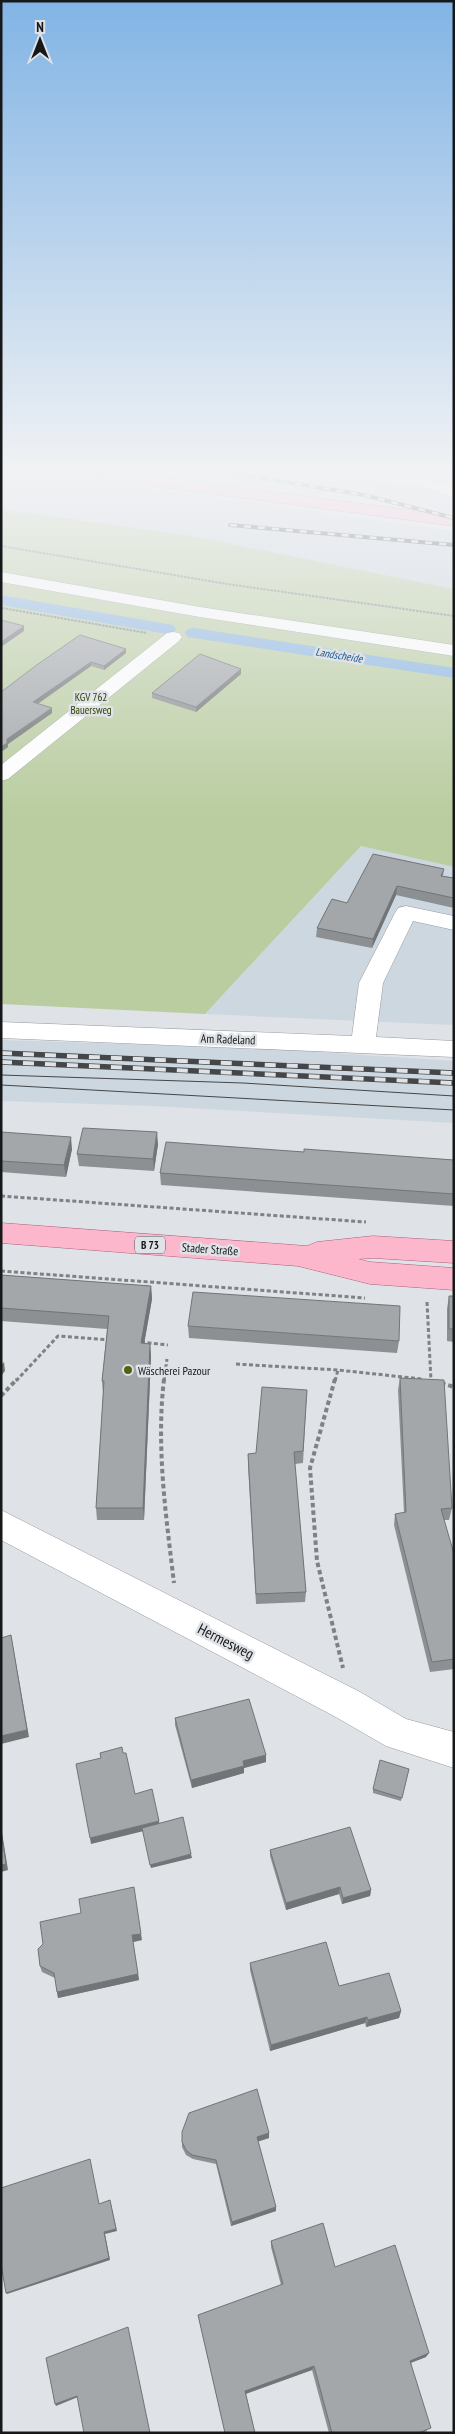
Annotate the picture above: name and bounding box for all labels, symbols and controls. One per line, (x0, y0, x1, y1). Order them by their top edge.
north arrow (15, 15, 65, 65)
text: N (36, 18, 44, 36)
water label: Landscheide (315, 644, 365, 666)
park label: KGV 762 Bauersweg (70, 690, 112, 717)
street label: Am Radeland (200, 1031, 256, 1047)
road number: B 73 (135, 1236, 165, 1254)
street label: Stader Straße (181, 1240, 239, 1258)
place label: Wäscherei Pazour (138, 1363, 211, 1378)
marker: Wäscherei Pazour (122, 1364, 134, 1376)
street label: Hermesweg (195, 1619, 257, 1663)

